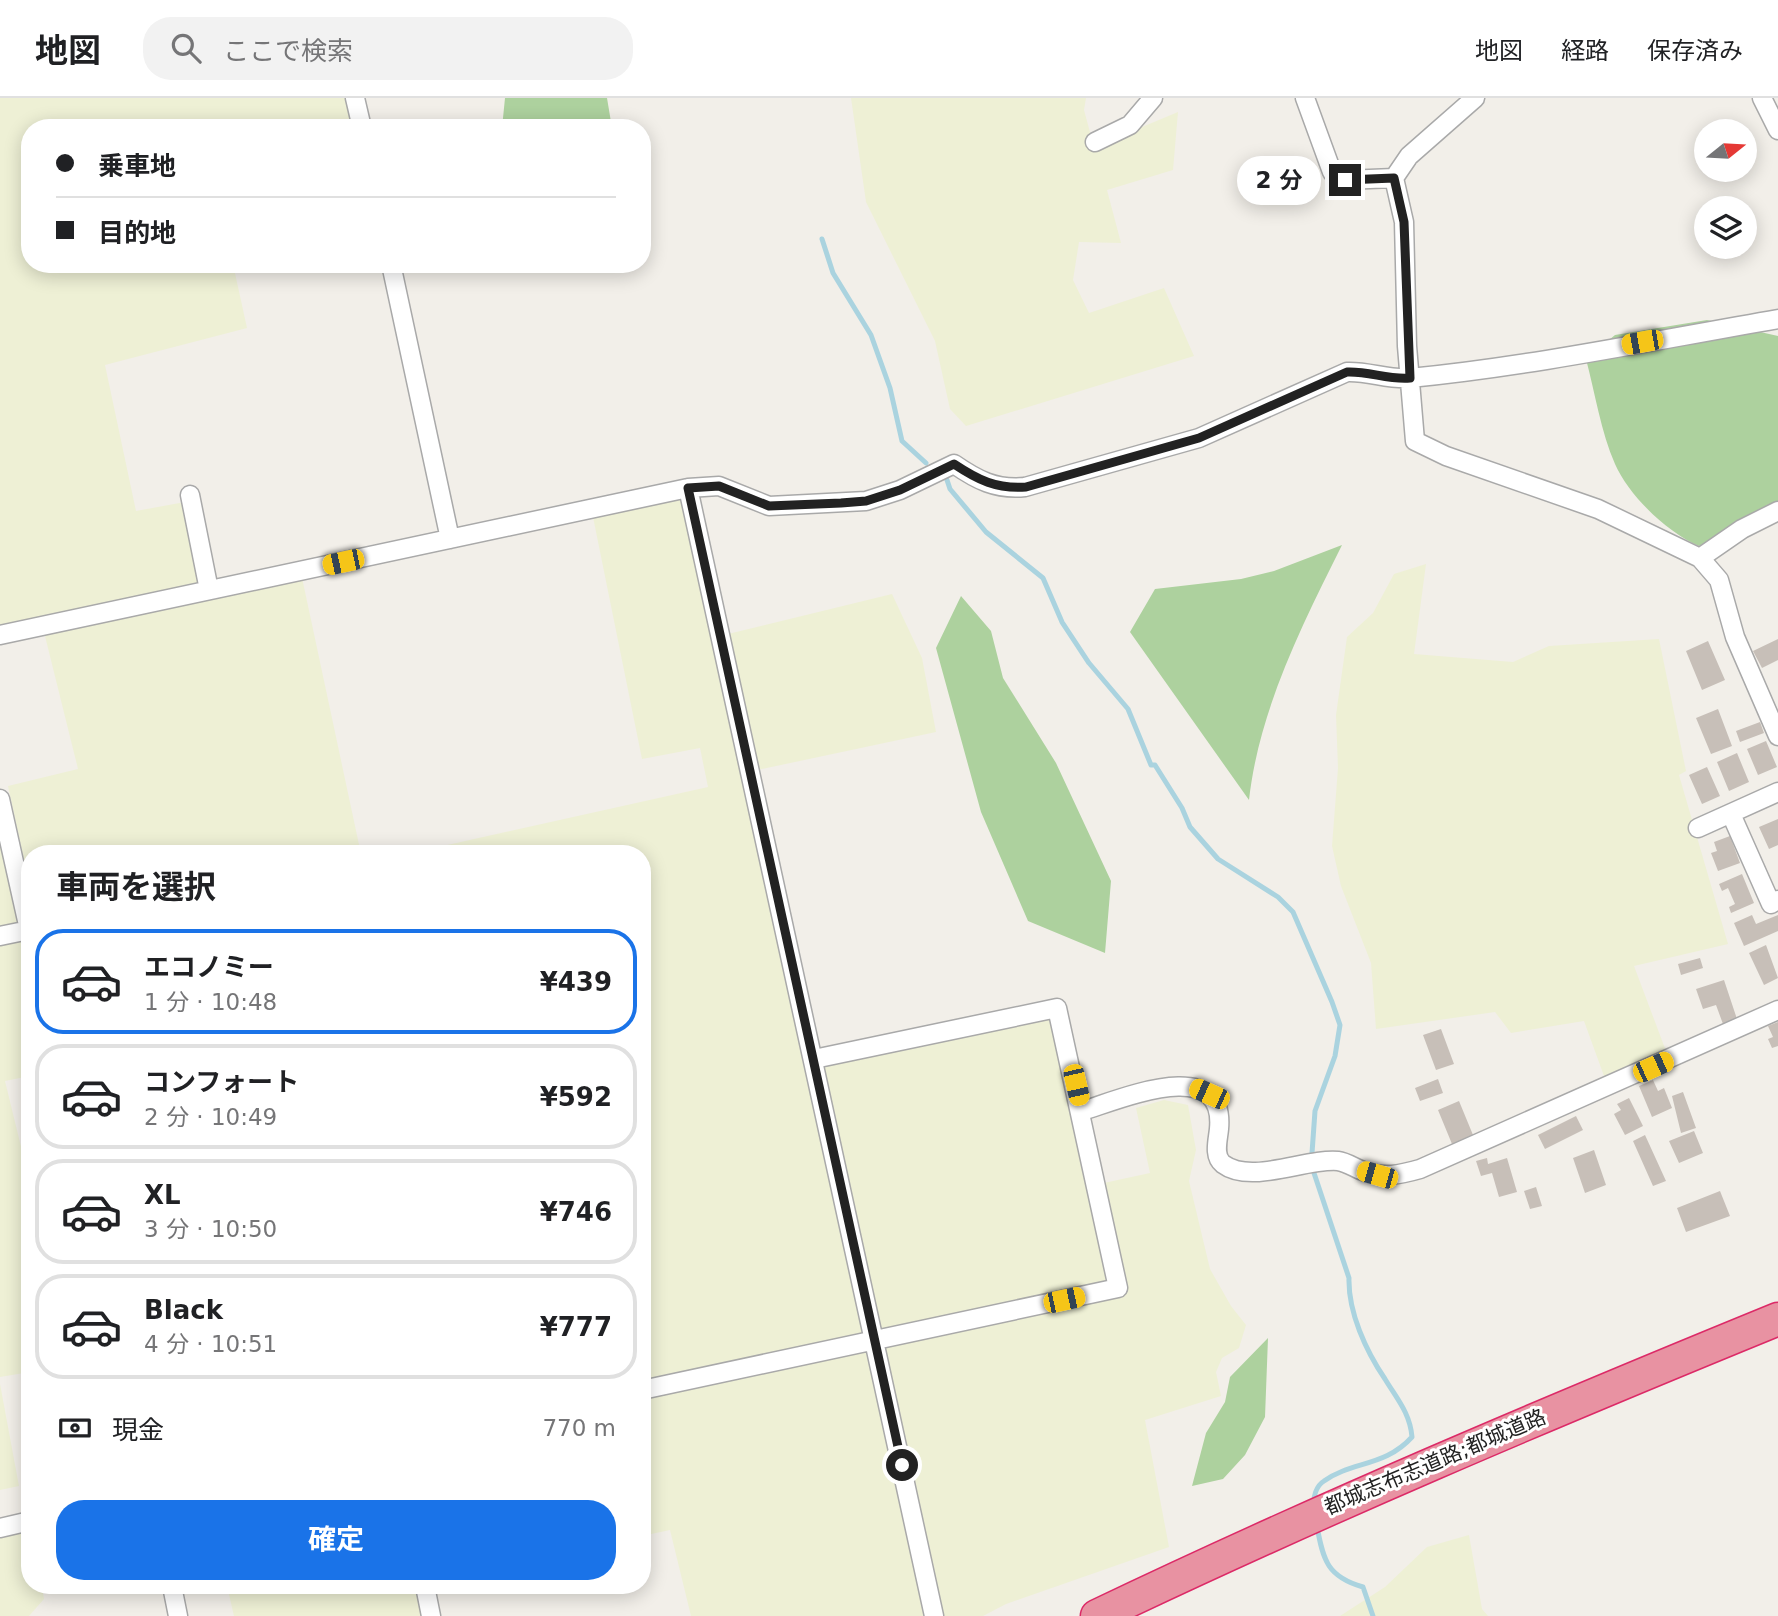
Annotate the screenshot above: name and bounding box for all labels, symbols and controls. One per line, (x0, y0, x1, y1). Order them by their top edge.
search box (143, 17, 633, 80)
icon: search (167, 29, 205, 67)
text: 地図 (35, 31, 101, 70)
text: ここで検索 (223, 36, 353, 66)
text: 地図 (1475, 37, 1523, 65)
text: 経路 (1561, 37, 1609, 65)
text: 保存済み (1647, 37, 1743, 65)
north arrow (1694, 119, 1757, 182)
map controls (1694, 119, 1757, 259)
text: 乗車地 (98, 151, 176, 181)
callout: 2 分 (1236, 155, 1320, 204)
route end (1329, 164, 1361, 196)
text: 2 分 (1255, 167, 1303, 193)
button: layers (1694, 196, 1757, 259)
text: 目的地 (98, 218, 176, 248)
car (1620, 328, 1665, 356)
car (321, 547, 366, 577)
text: 車両を選択 (56, 868, 216, 906)
icon: car (60, 950, 123, 1013)
text: エコノミー (144, 952, 274, 982)
text: ¥439 (540, 967, 612, 997)
text: 1 分 · 10:48 (144, 989, 277, 1015)
car (1630, 1049, 1677, 1085)
car (1062, 1062, 1091, 1108)
icon: car (60, 1065, 123, 1128)
text: コンフォート (144, 1067, 299, 1097)
car (1186, 1076, 1233, 1112)
text: ¥592 (540, 1082, 612, 1112)
text: 2 分 · 10:49 (144, 1104, 277, 1130)
car (1354, 1159, 1401, 1191)
icon: car (60, 1180, 123, 1243)
text: XL (144, 1180, 181, 1210)
text: ¥746 (540, 1197, 612, 1227)
text: 3 分 · 10:50 (144, 1216, 277, 1242)
car (1042, 1285, 1087, 1315)
icon: car (60, 1295, 123, 1358)
text: Black (144, 1295, 223, 1325)
text: ¥777 (540, 1312, 612, 1342)
text: 4 分 · 10:51 (144, 1331, 277, 1357)
street label: 都城志布志道路;都城道路 (1321, 1404, 1549, 1520)
icon: cash (56, 1409, 94, 1447)
text: 現金 (112, 1415, 164, 1445)
text: 770 m (542, 1415, 616, 1441)
route start (886, 1449, 918, 1481)
button: 確定 (56, 1500, 616, 1580)

